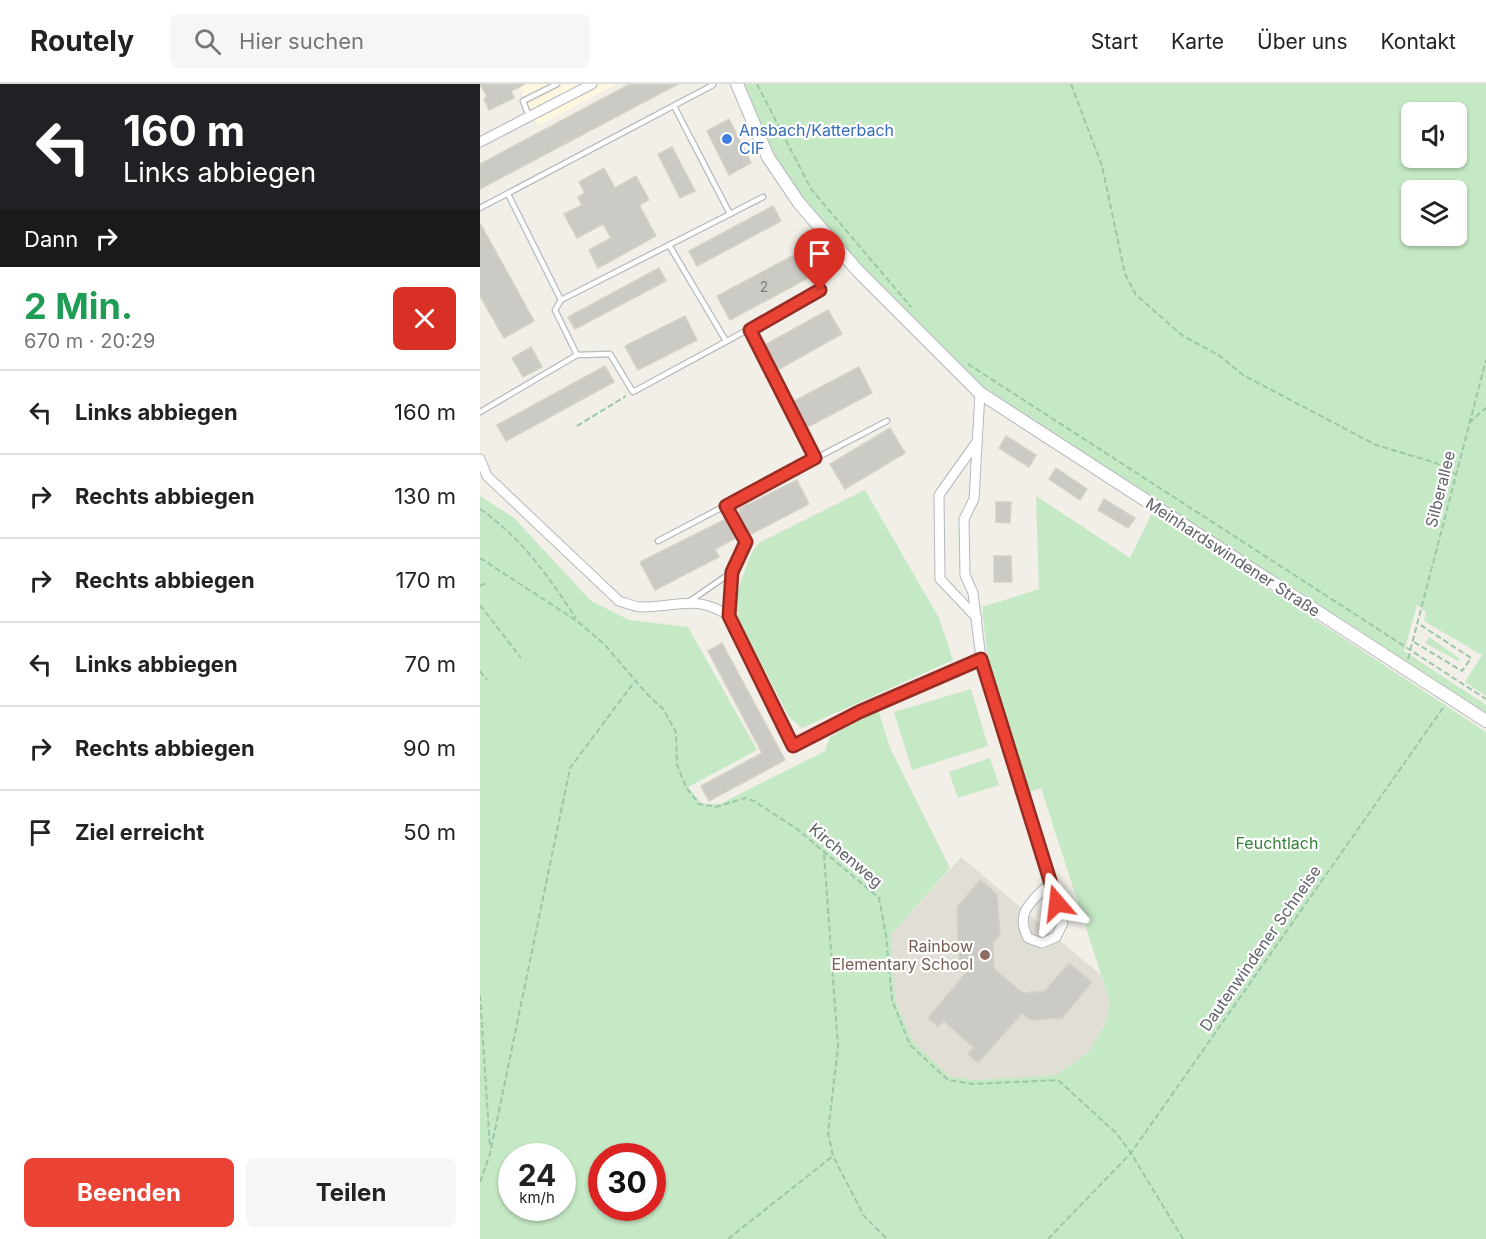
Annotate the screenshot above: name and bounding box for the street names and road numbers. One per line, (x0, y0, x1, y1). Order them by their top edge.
street label: Silberallee (1421, 448, 1459, 530)
street label: Meinhardswindener Straße (1142, 493, 1324, 621)
street label: Kirchenweg (805, 818, 887, 892)
street label: Dautenwindener Schneise (1195, 861, 1325, 1035)

